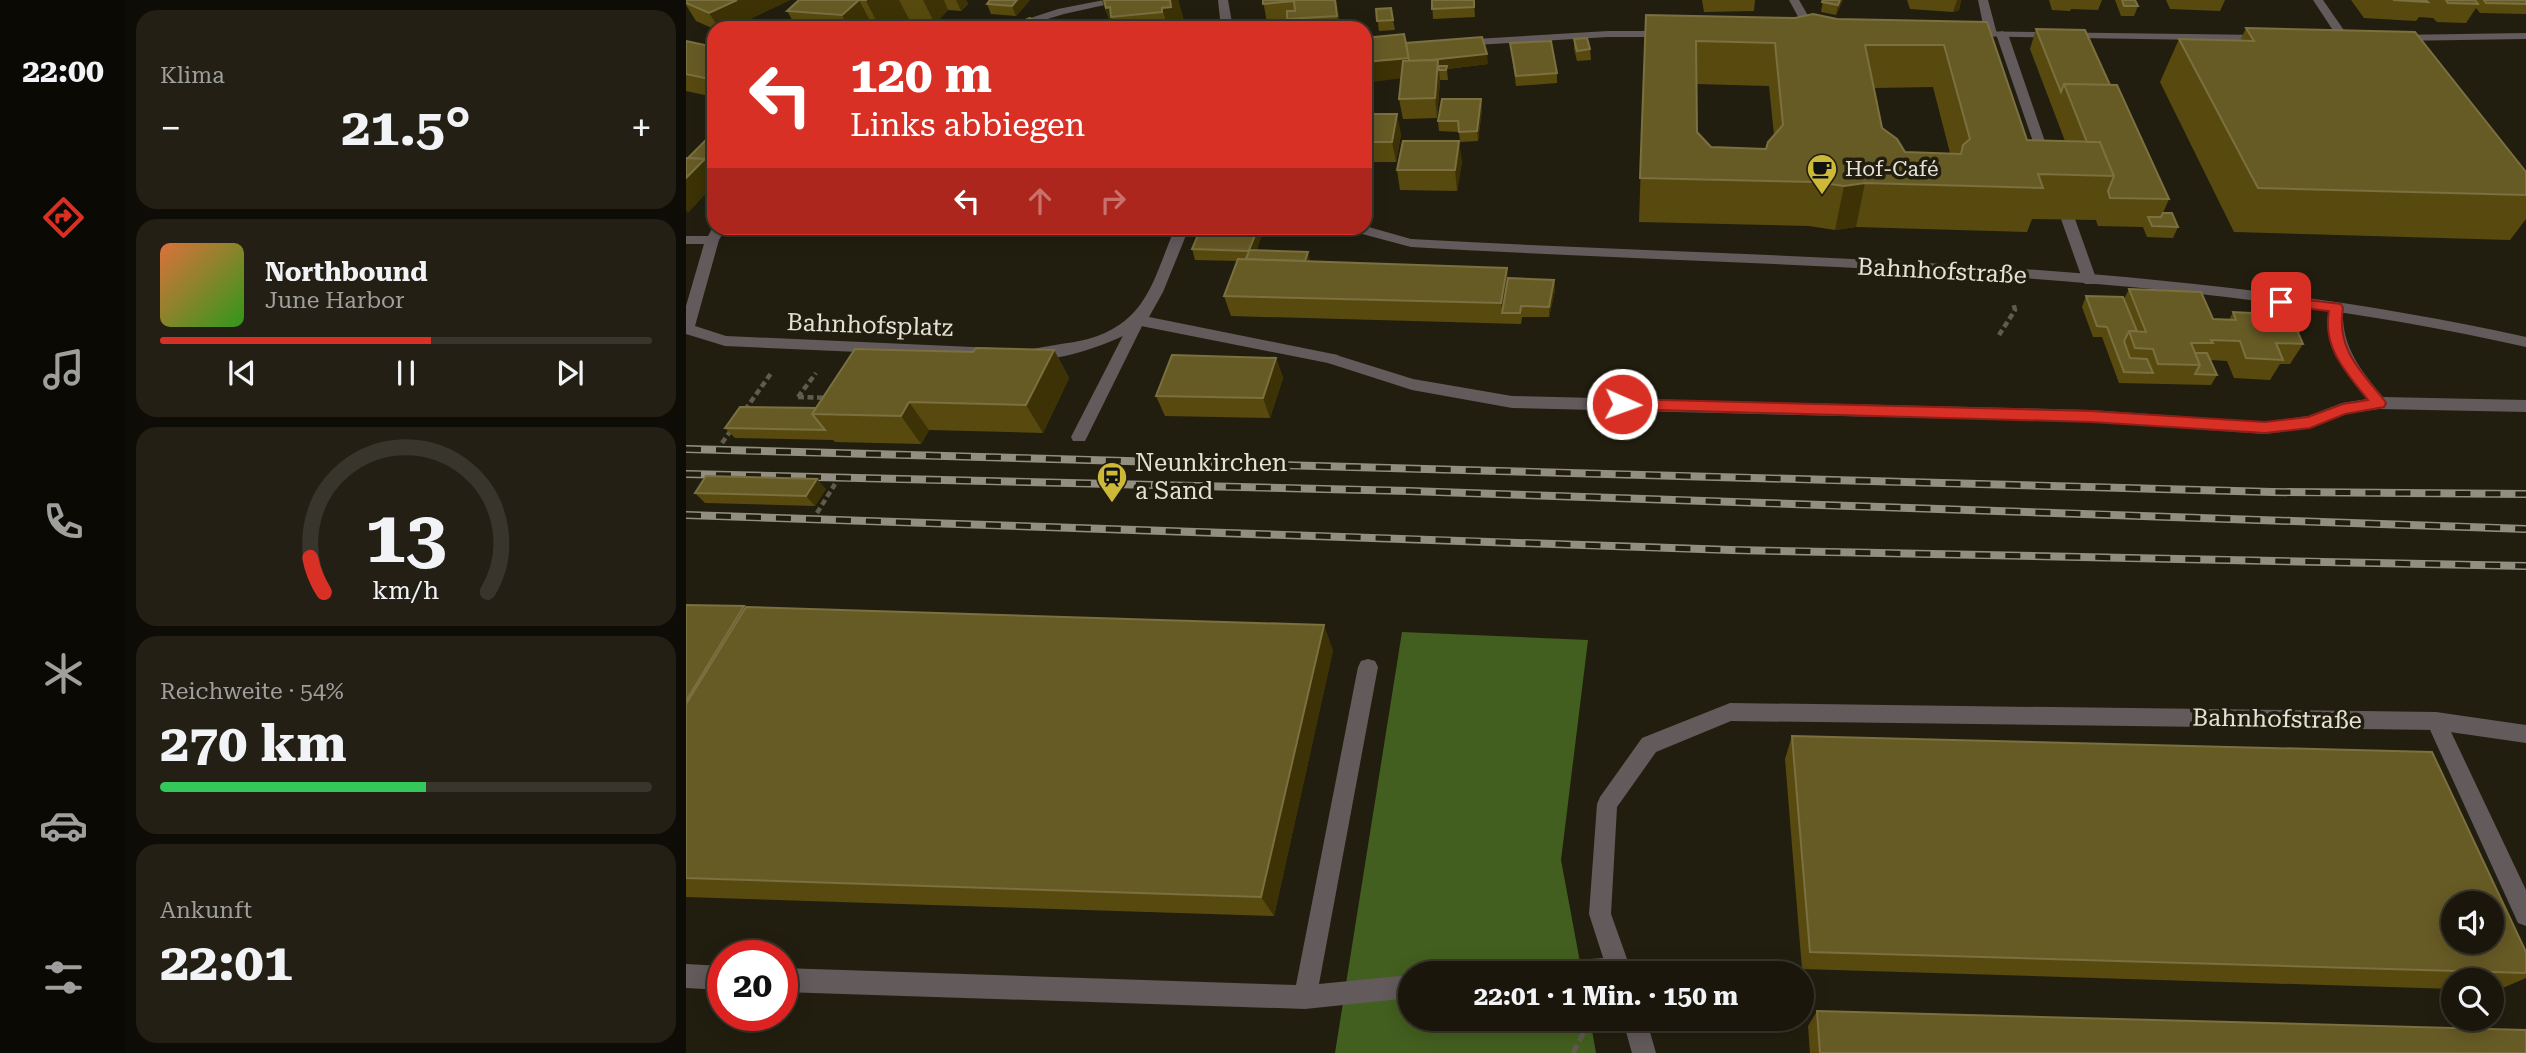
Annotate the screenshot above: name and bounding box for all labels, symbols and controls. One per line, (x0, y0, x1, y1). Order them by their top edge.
text: 120 m (850, 47, 992, 104)
icon: left (735, 49, 826, 140)
text: 22:00 (22, 52, 104, 90)
text: Klima (160, 62, 225, 89)
text: 21.5° (341, 97, 471, 158)
text: − (160, 106, 181, 150)
text: + (631, 106, 652, 150)
text: Links abbiegen (850, 106, 1085, 144)
cafe icon: Hof-Café (1805, 152, 1839, 196)
place label: Hof-Café (1845, 157, 1938, 181)
icon: left (948, 182, 986, 220)
icon: ahead (1021, 182, 1059, 220)
icon: right (1094, 182, 1132, 220)
icon: directions (39, 193, 88, 242)
street label: Bahnhofstraße (1856, 253, 2028, 289)
text: Northbound (265, 257, 428, 287)
pin (2251, 272, 2311, 332)
icon: arrive (2262, 283, 2300, 321)
text: June Harbor (265, 287, 405, 314)
street label: Bahnhofsplatz (786, 308, 954, 342)
icon: music (39, 345, 88, 394)
icon: previous (223, 354, 261, 392)
icon: pause (387, 354, 425, 392)
icon: next (551, 354, 589, 392)
position arrow (1585, 367, 1659, 441)
place label: Neunkirchen a Sand (1135, 449, 1287, 505)
station icon: Neunkirchen a Sand (1095, 460, 1129, 504)
text: 13 (365, 496, 447, 581)
icon: phone (39, 497, 88, 546)
text: km/h (373, 576, 439, 605)
icon: climate (39, 649, 88, 698)
text: Reichweite · 54% (160, 678, 344, 705)
street label: Bahnhofstraße (2192, 704, 2362, 734)
text: 270 km (160, 713, 347, 774)
icon: car (39, 801, 88, 850)
map controls (2441, 891, 2504, 1031)
button: sound (2441, 891, 2504, 954)
text: Ankunft (160, 897, 252, 924)
text: 22:01 (160, 932, 293, 993)
speed limit sign: 20 (707, 940, 798, 1031)
icon: filters (39, 953, 88, 1002)
button: search (2441, 968, 2504, 1031)
text: 22:01 · 1 Min. · 150 m (1474, 981, 1738, 1011)

